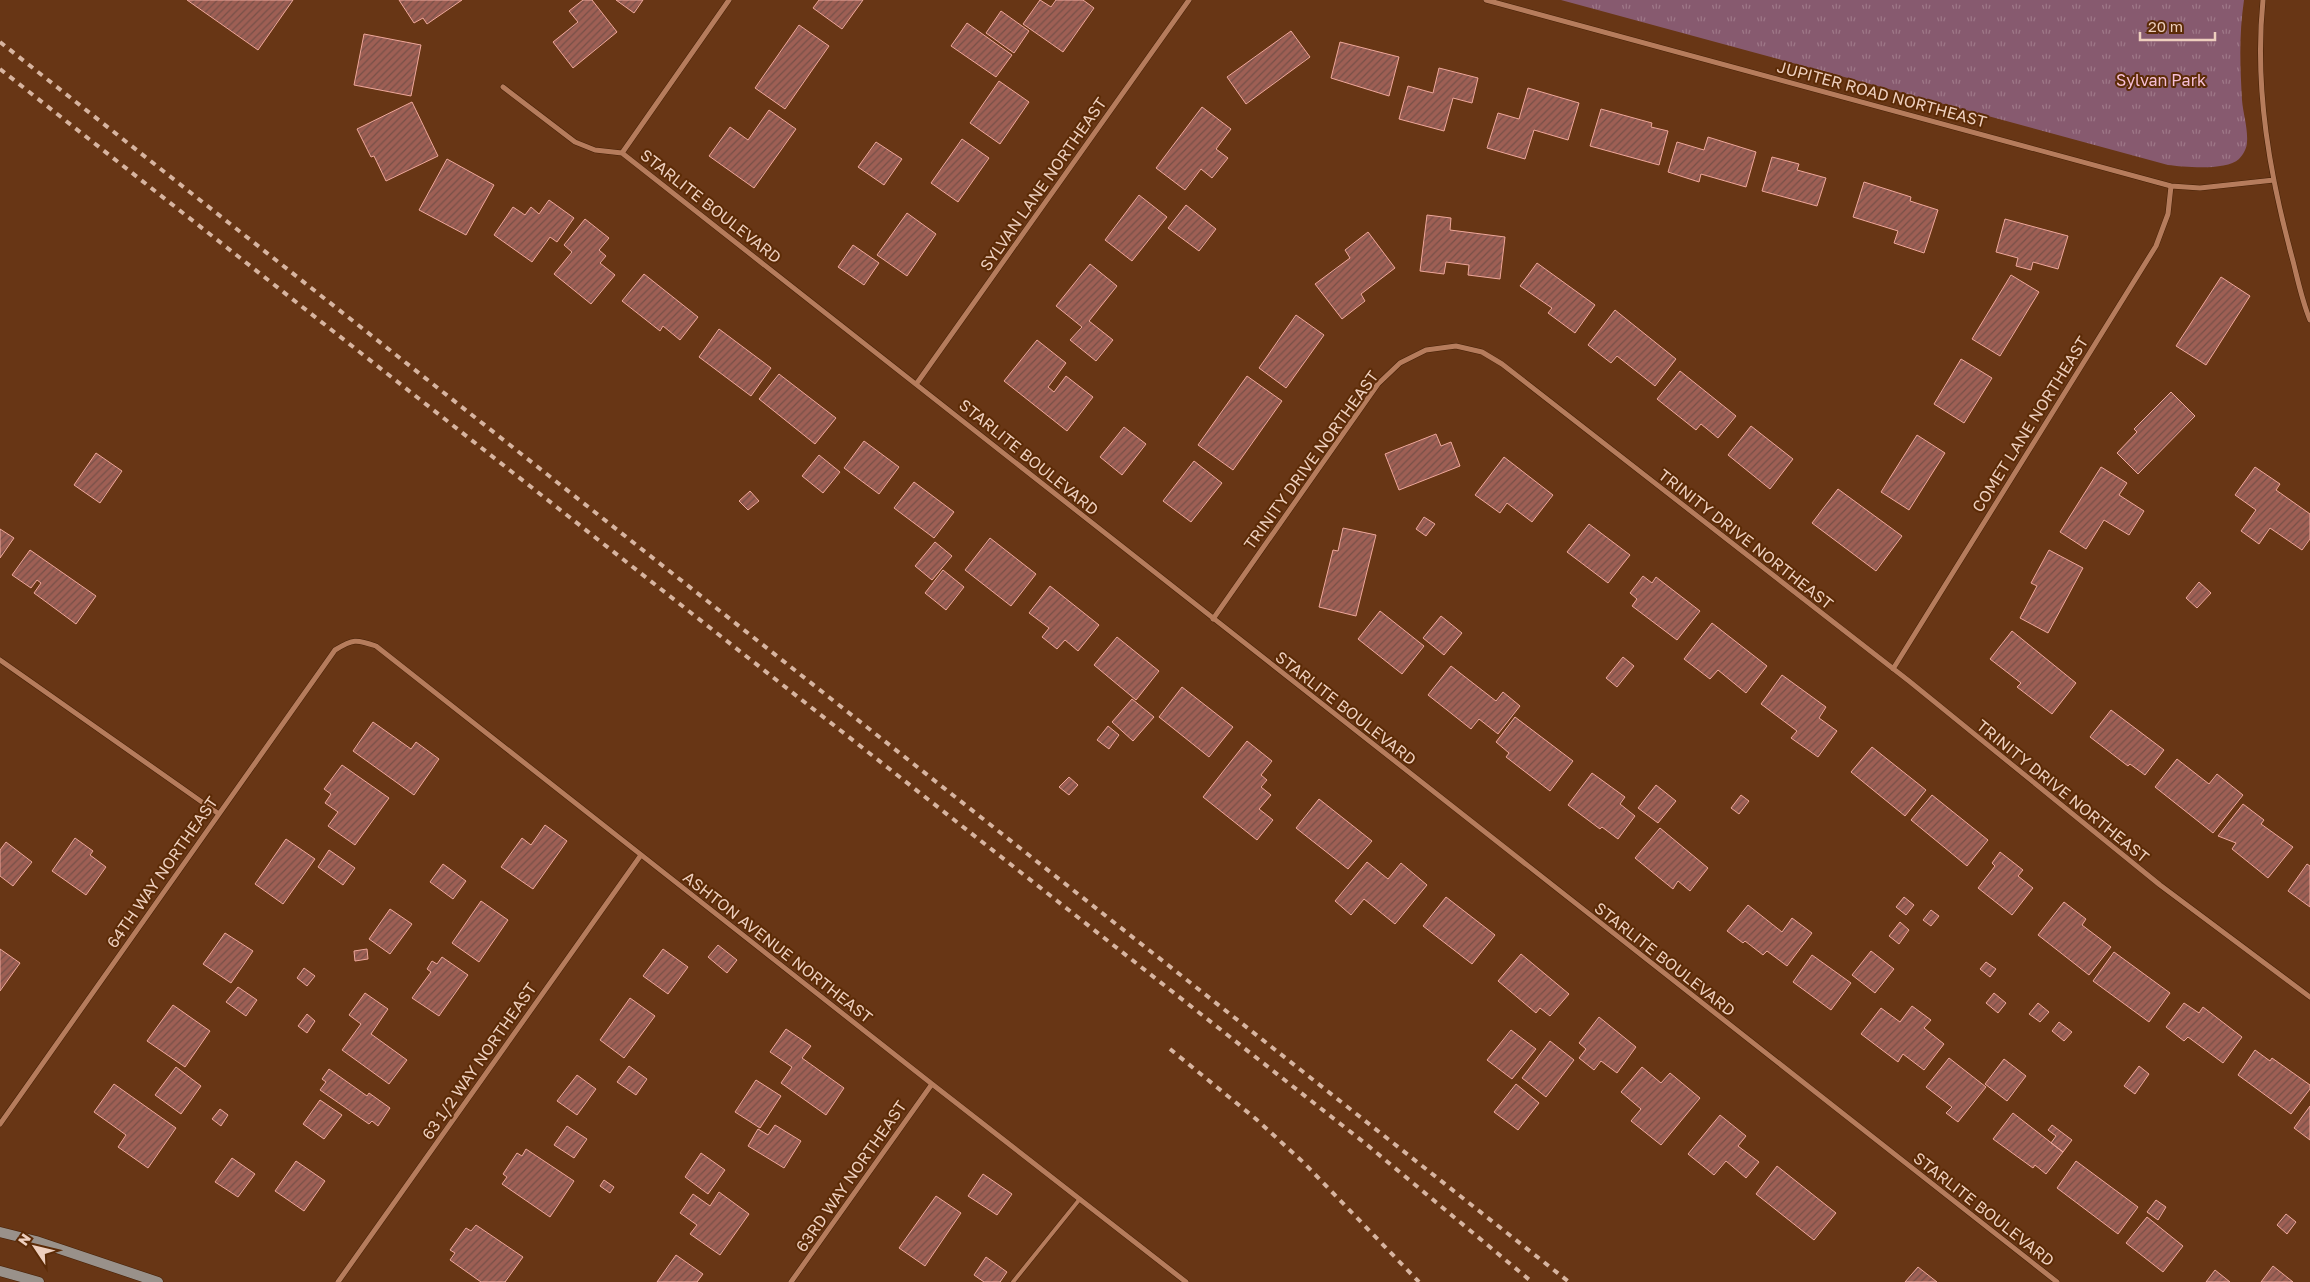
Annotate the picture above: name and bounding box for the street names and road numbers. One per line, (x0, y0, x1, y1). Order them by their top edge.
street label: JUPITER ROAD NORTHEAST (1775, 56, 1989, 132)
street label: SYLVAN LANE NORTHEAST (975, 93, 1111, 275)
street label: STARLITE BOULEVARD (637, 145, 785, 267)
street label: COMET LANE NORTHEAST (1968, 332, 2092, 516)
street label: TRINITY DRIVE NORTHEAST (1239, 367, 1383, 553)
street label: STARLITE BOULEVARD (955, 395, 1103, 519)
street label: TRINITY DRIVE NORTHEAST (1655, 465, 1837, 614)
street label: STARLITE BOULEVARD (1272, 647, 1420, 769)
street label: TRINITY DRIVE NORTHEAST (1973, 715, 2153, 867)
street label: 64TH WAY NORTHEAST (102, 792, 222, 952)
street label: ASHTON AVENUE NORTHEAST (679, 867, 877, 1027)
street label: STARLITE BOULEVARD (1591, 898, 1739, 1020)
street label: 63 1/2 WAY NORTHEAST (417, 979, 541, 1143)
street label: 63RD WAY NORTHEAST (791, 1096, 911, 1255)
street label: STARLITE BOULEVARD (1910, 1148, 2058, 1270)

